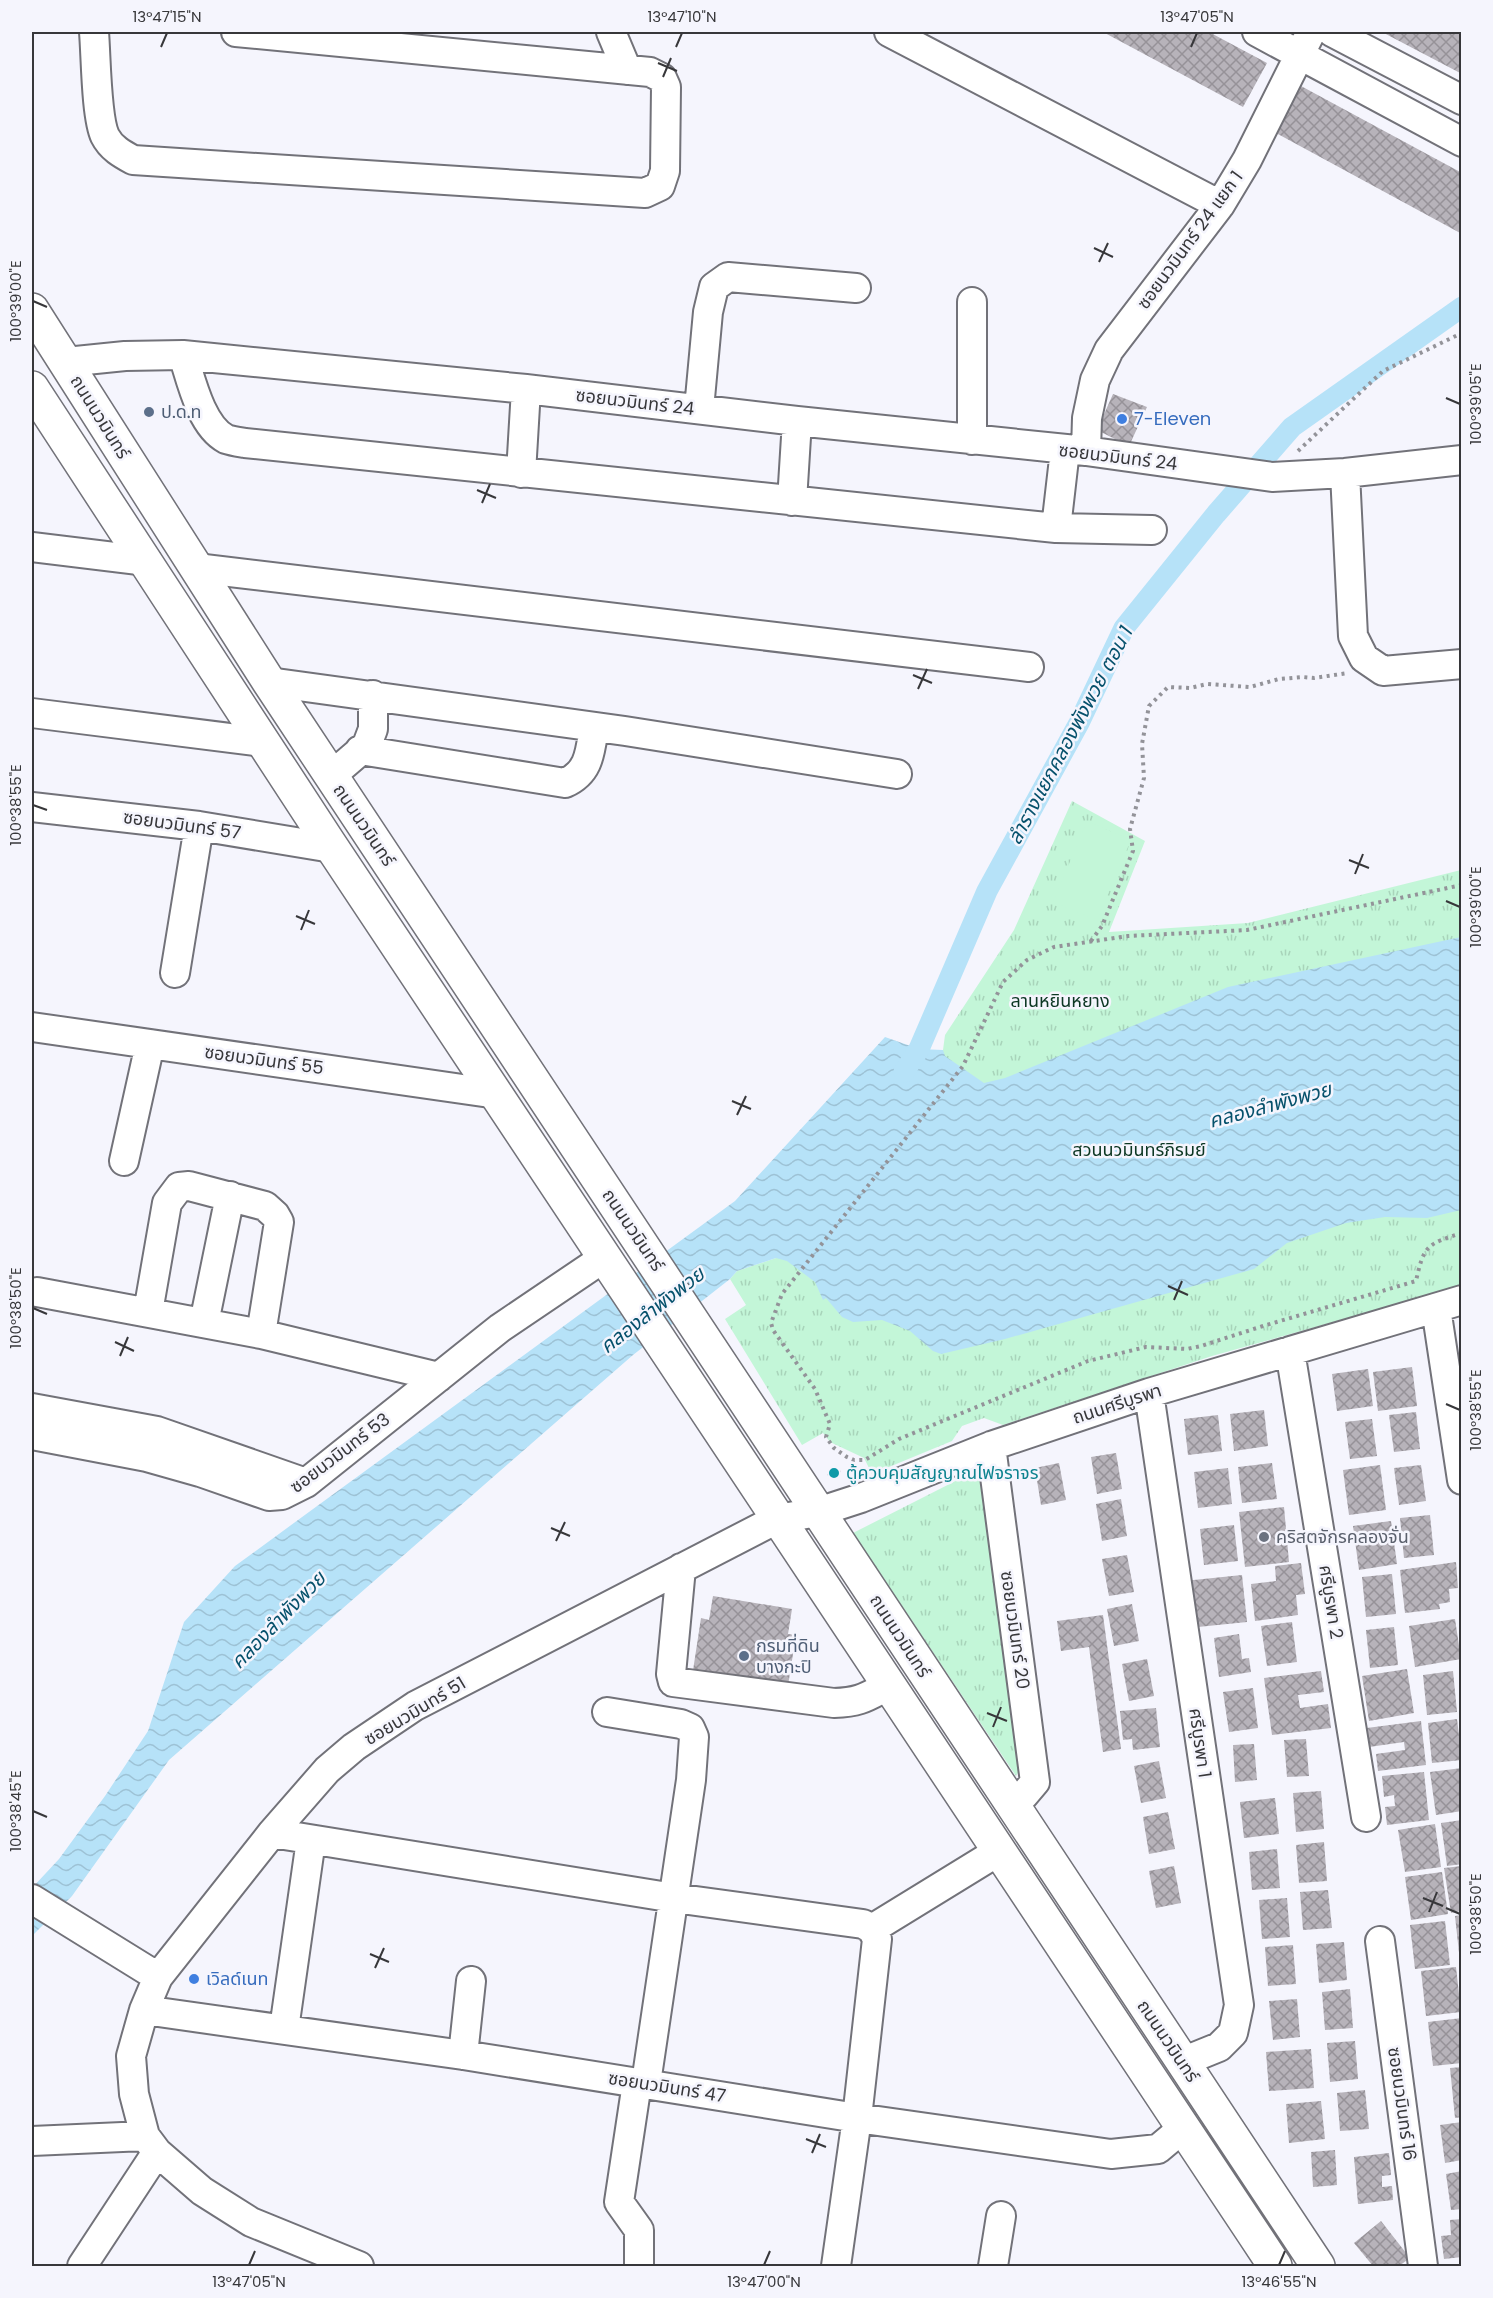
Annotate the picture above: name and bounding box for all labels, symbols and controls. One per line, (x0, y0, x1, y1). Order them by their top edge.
text: 13°47'15"N (133, 6, 201, 27)
text: 13°47'10"N (648, 6, 716, 27)
text: 13°47'05"N (1160, 6, 1234, 27)
street label: ซอยนวมินทร์ 24 แยก 1 (1131, 165, 1248, 314)
text: 100°39'00"E (5, 260, 26, 342)
text: 100°39'05"E (1465, 363, 1486, 445)
street label: ถนนนวมินทร์ (65, 370, 137, 464)
street label: ซอยนวมินทร์ 24 (574, 382, 696, 421)
place label: ป.ด.ท (161, 399, 202, 424)
marker: ป.ด.ท (142, 405, 156, 419)
place label: 7-Eleven (1134, 406, 1211, 431)
marker: 7-Eleven (1115, 412, 1129, 426)
street label: ซอยนวมินทร์ 24 (1057, 437, 1179, 476)
water label: ลำรางแยกคลองพังพวย ตอน 1 (1000, 621, 1140, 849)
text: 100°38'55"E (5, 764, 26, 846)
street label: ถนนนวมินทร์ (328, 779, 402, 872)
street label: ซอยนวมินทร์ 57 (122, 804, 243, 845)
text: 100°39'00"E (1465, 866, 1486, 948)
park label: ลานหยินหยาง (1010, 988, 1110, 1013)
street label: ซอยนวมินทร์ 55 (203, 1039, 325, 1080)
water label: คลองลำพังพวย (1206, 1075, 1336, 1135)
park label: สวนนวมินทร์ภิรมย์ (1072, 1137, 1206, 1162)
street label: ถนนนวมินทร์ (597, 1184, 671, 1277)
water label: คลองลำพังพวย (594, 1259, 712, 1360)
text: 100°38'50"E (5, 1267, 26, 1349)
text: 100°38'55"E (1465, 1369, 1486, 1451)
street label: ถนนศรีบูรพา (1069, 1377, 1165, 1430)
street label: ซอยนวมินทร์ 53 (284, 1407, 395, 1499)
place label: ตู้ควบคุมสัญญาณไฟจราจร (846, 1460, 1039, 1485)
marker: ตู้ควบคุมสัญญาณไฟจราจร (827, 1466, 841, 1480)
place label: คริสตจักรคลองจั่น (1276, 1524, 1409, 1549)
marker: คริสตจักรคลองจั่น (1257, 1530, 1271, 1544)
street label: ศรีบูรพา 2 (1313, 1563, 1350, 1641)
water label: คลองลำพังพวย (224, 1564, 333, 1675)
street label: ซอยนวมินทร์ 20 (995, 1569, 1036, 1691)
street label: ถนนนวมินทร์ (864, 1589, 937, 1683)
place label: กรมที่ดิน บางกะปิ (756, 1633, 820, 1679)
marker: กรมที่ดิน บางกะปิ (737, 1649, 751, 1663)
street label: ซอยนวมินทร์ 51 (359, 1670, 470, 1751)
street label: ศรีบูรพา 1 (1183, 1706, 1218, 1779)
text: 100°38'45"E (5, 1770, 26, 1852)
text: 100°38'50"E (1465, 1873, 1486, 1955)
place label: เวิลด์เนท (206, 1966, 269, 1991)
marker: เวิลด์เนท (187, 1972, 201, 1986)
street label: ถนนนวมินทร์ (1132, 1995, 1206, 2088)
street label: ซอยนวมินทร์ 16 (1382, 2045, 1423, 2162)
street label: ซอยนวมินทร์ 47 (606, 2065, 728, 2108)
text: 13°47'05"N (212, 2271, 286, 2292)
text: 13°47'00"N (727, 2271, 801, 2292)
text: 13°46'55"N (1242, 2271, 1316, 2292)

